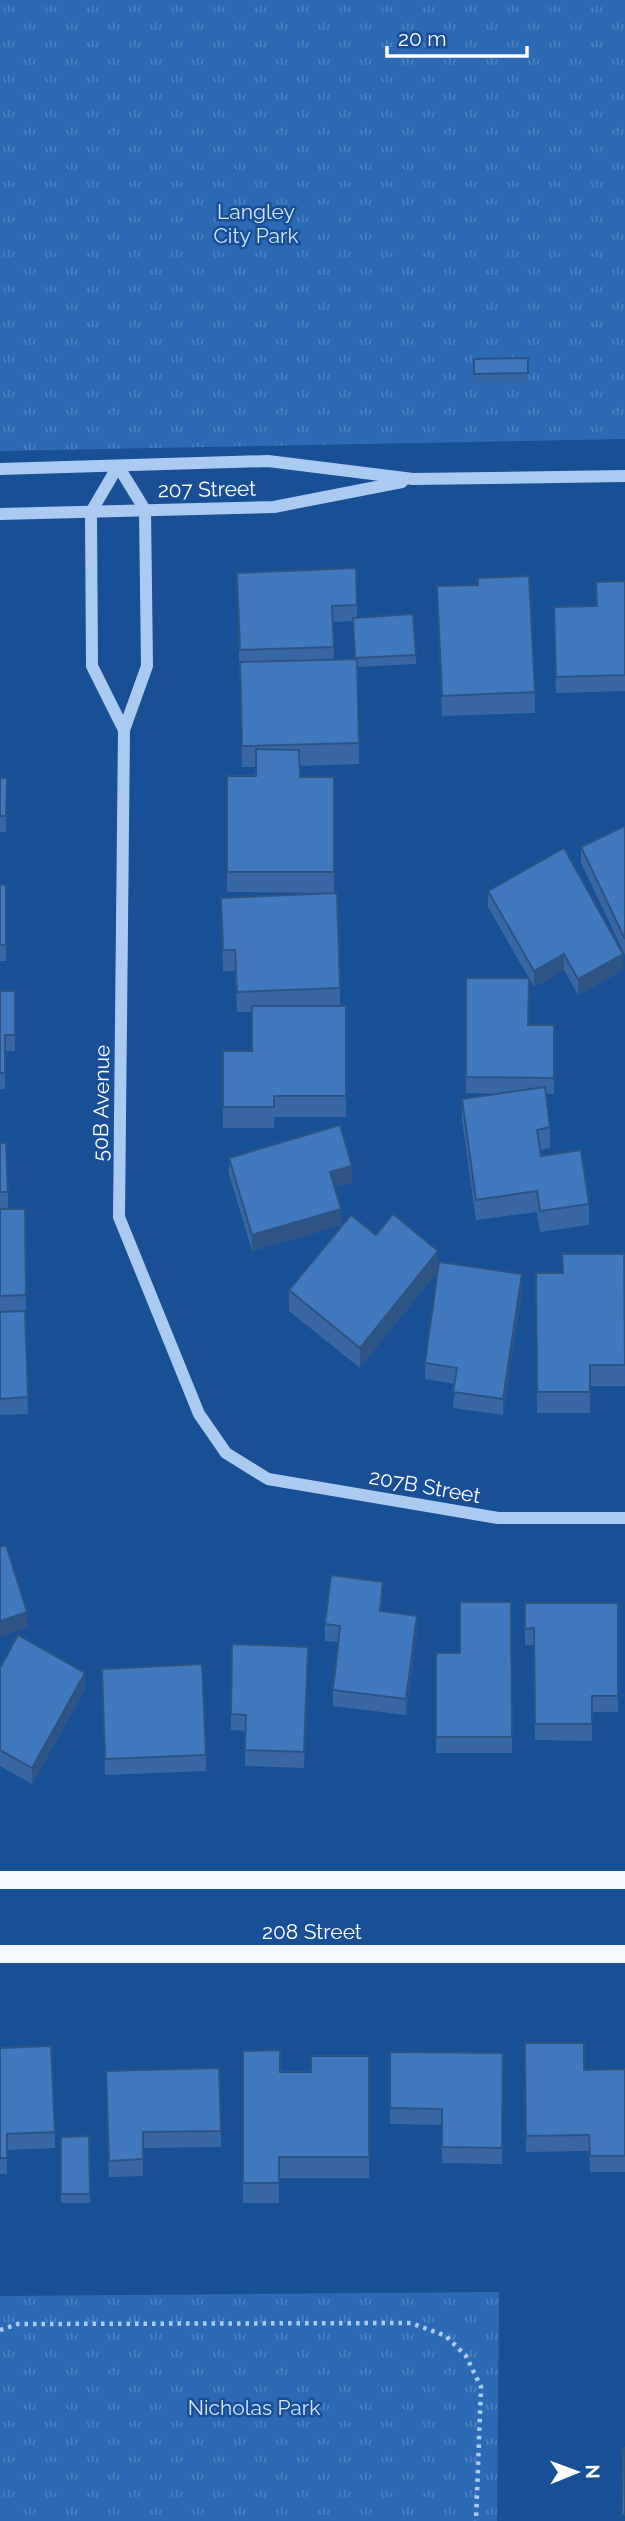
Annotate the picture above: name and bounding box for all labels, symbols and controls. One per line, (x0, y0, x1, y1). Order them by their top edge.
scale bar (387, 14, 527, 58)
text: 20 m (398, 26, 446, 51)
park label: Langley City Park (213, 199, 299, 248)
street label: 207 Street (158, 476, 256, 502)
street label: 50B Avenue (87, 1044, 115, 1162)
street label: 207B Street (367, 1464, 483, 1508)
street label: 208 Street (262, 1919, 362, 1944)
park label: Nicholas Park (188, 2395, 320, 2420)
north arrow (541, 2437, 611, 2507)
text: N (582, 2464, 604, 2479)

